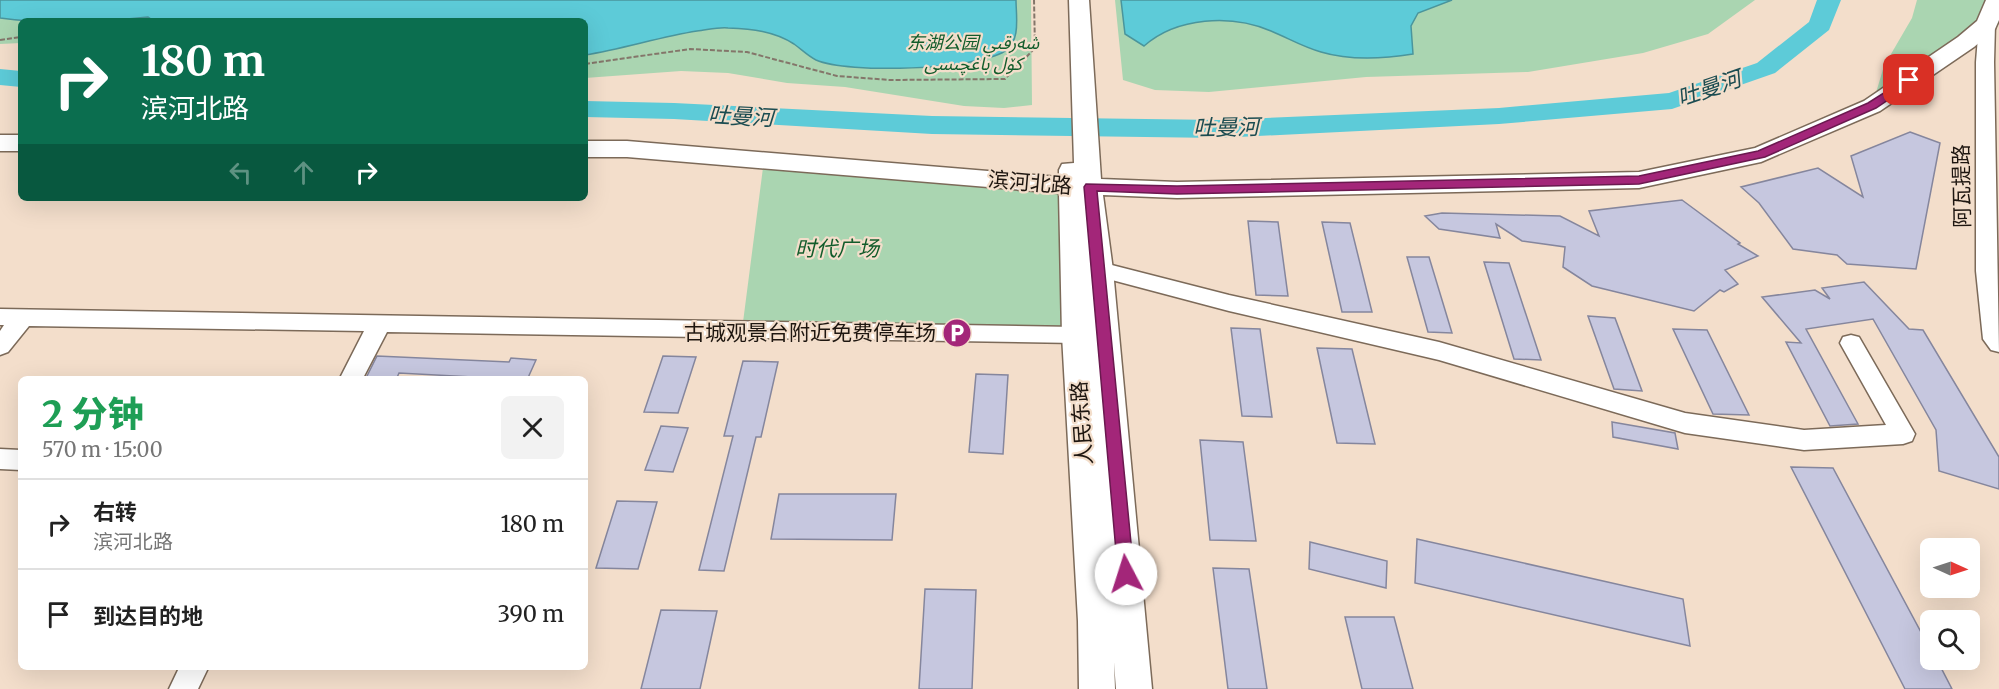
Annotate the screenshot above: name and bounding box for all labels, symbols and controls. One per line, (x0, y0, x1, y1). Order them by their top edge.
park label: 东湖公园 شەرقىي كۆل باغچىسى (907, 31, 1040, 76)
text: 180 m (141, 35, 265, 87)
icon: right (42, 42, 120, 120)
pin (1883, 54, 1934, 105)
water label: 吐曼河 (1673, 63, 1749, 112)
icon: arrive (1892, 63, 1925, 96)
text: 滨河北路 (141, 91, 249, 125)
water label: 吐曼河 (707, 100, 779, 132)
water label: 吐曼河 (1193, 112, 1263, 142)
street label: 阿瓦提路 (1947, 144, 1976, 228)
icon: left (224, 156, 257, 189)
icon: ahead (287, 156, 320, 189)
icon: right (350, 156, 383, 189)
street label: 滨河北路 (987, 165, 1073, 200)
park label: 时代广场 (795, 235, 881, 262)
parking icon: 古城观景台附近免费停车场 (941, 317, 973, 349)
place label: 古城观景台附近免费停车场 (684, 319, 936, 346)
street label: 人民东路 (1065, 380, 1098, 466)
text: 2 分钟 (42, 392, 144, 437)
button: close (501, 396, 564, 459)
text: 570 m · 15:00 (42, 437, 163, 462)
text: 右转 (93, 498, 137, 526)
icon: right (42, 508, 75, 541)
text: 180 m (500, 510, 564, 538)
text: 滨河北路 (93, 529, 173, 554)
north arrow (1920, 538, 1980, 598)
map controls (1920, 538, 1980, 670)
position arrow (1094, 542, 1158, 606)
icon: arrive (42, 598, 75, 631)
text: 390 m (497, 600, 564, 628)
text: 到达目的地 (93, 602, 203, 630)
button: search (1920, 610, 1980, 670)

